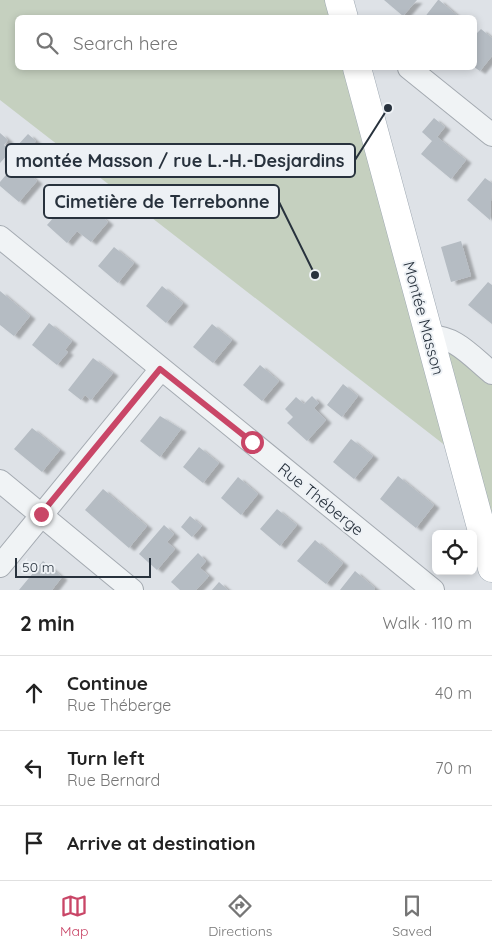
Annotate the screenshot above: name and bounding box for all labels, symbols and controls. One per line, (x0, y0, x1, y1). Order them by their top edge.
search box (15, 15, 477, 70)
icon: search (33, 29, 61, 57)
text: Search here (73, 31, 178, 55)
callout: montée Masson / rue L.-H.-Desjardins (6, 144, 355, 177)
text: montée Masson / rue L.-H.-Desjardins (15, 149, 345, 172)
callout: Cimetière de Terrebonne (44, 185, 279, 218)
text: Cimetière de Terrebonne (54, 190, 270, 213)
street label: Montée Masson (399, 259, 449, 377)
route start (241, 431, 264, 454)
street label: Rue Théberge (274, 458, 368, 540)
route end (30, 503, 53, 526)
map controls (432, 530, 477, 575)
button: locate (432, 530, 477, 575)
scale bar (15, 555, 151, 578)
text: 50 m (22, 558, 55, 576)
text: 2 min (20, 610, 75, 636)
text: Walk · 110 m (383, 613, 472, 633)
text: Continue (67, 671, 148, 695)
icon: ahead (20, 679, 48, 707)
text: 40 m (435, 683, 472, 703)
text: Rue Théberge (67, 695, 171, 715)
text: Turn left (67, 746, 145, 770)
icon: left (20, 754, 48, 782)
text: 70 m (435, 758, 472, 778)
text: Rue Bernard (67, 770, 160, 790)
icon: arrive (20, 829, 48, 857)
text: Arrive at destination (67, 831, 256, 855)
tab: Map (60, 892, 88, 940)
tab: Directions (208, 892, 272, 940)
tab: Saved (392, 892, 432, 940)

